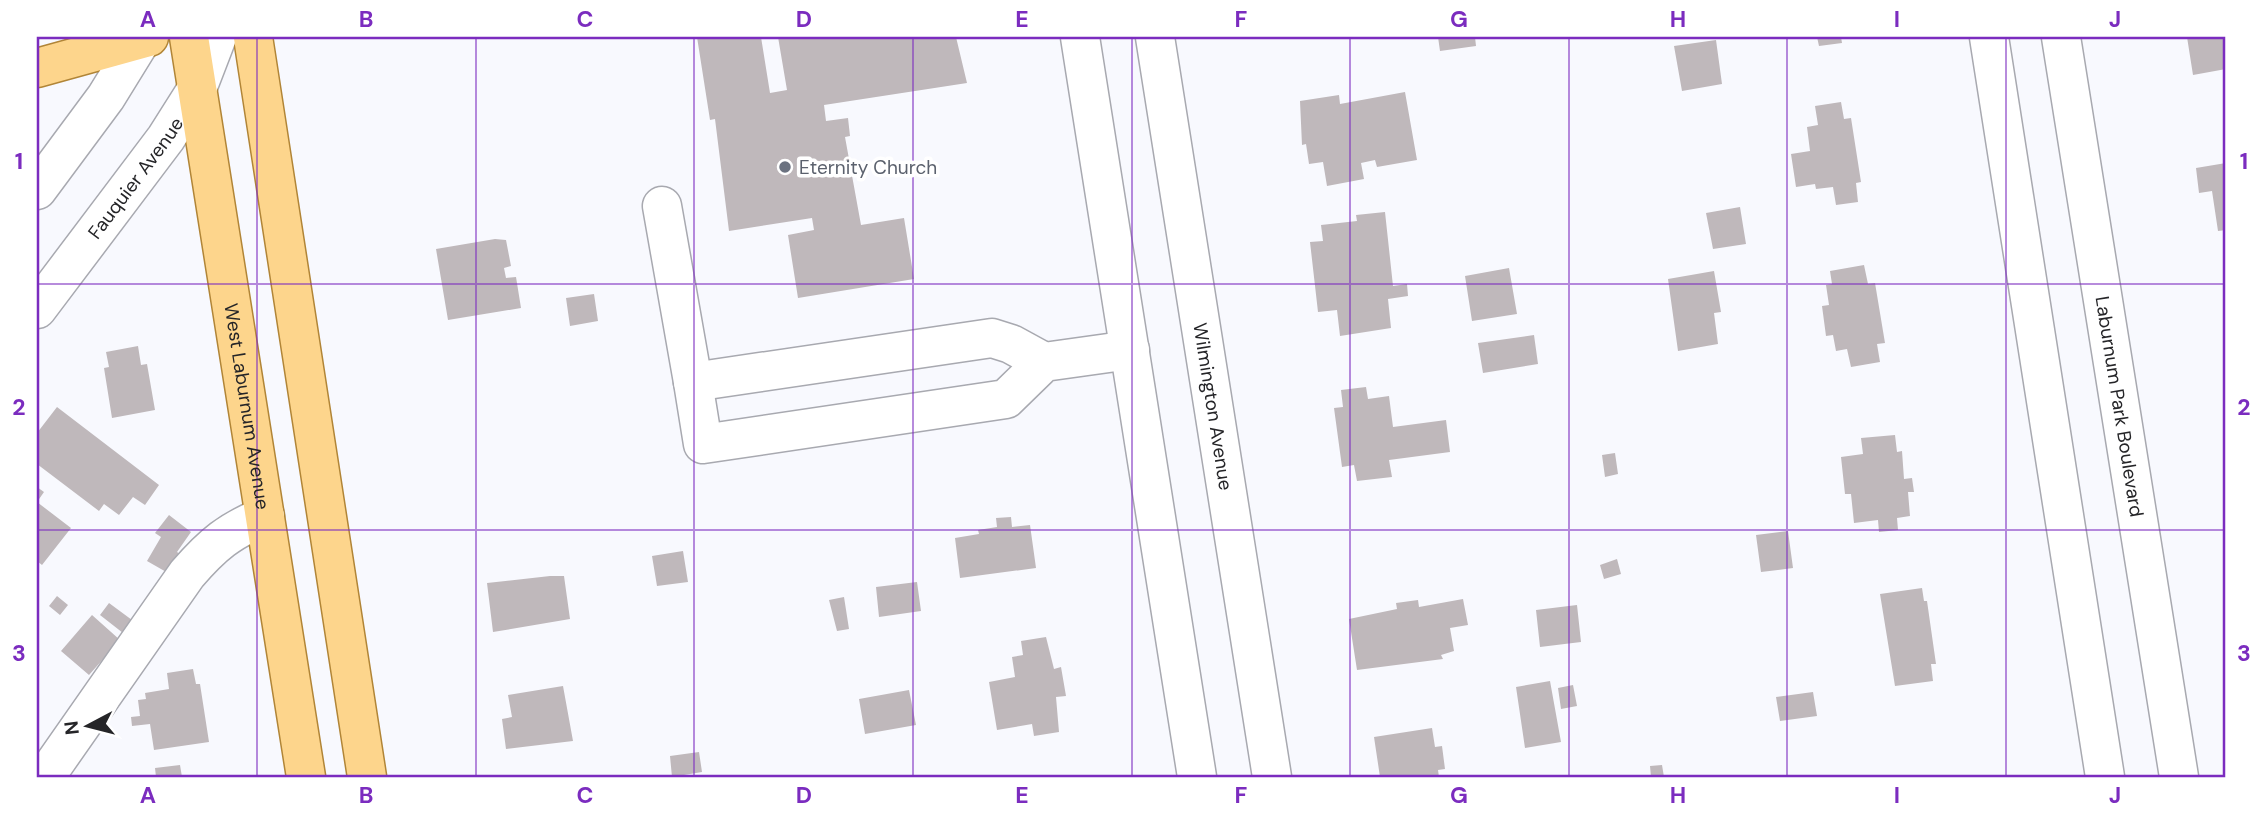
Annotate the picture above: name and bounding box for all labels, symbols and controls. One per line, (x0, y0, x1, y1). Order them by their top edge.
text: A (140, 4, 156, 34)
text: B (359, 4, 373, 34)
text: C (577, 4, 593, 34)
text: D (796, 4, 812, 34)
text: E (1015, 4, 1029, 34)
text: F (1235, 4, 1248, 34)
text: G (1450, 4, 1468, 34)
text: H (1670, 4, 1686, 34)
text: I (1894, 4, 1900, 34)
text: J (2109, 4, 2121, 34)
street label: Fauquier Avenue (82, 112, 189, 244)
text: 1 (15, 146, 23, 176)
text: 1 (2240, 146, 2248, 176)
place label: Eternity Church (799, 155, 937, 180)
marker: Eternity Church (777, 159, 793, 175)
street label: Laburnum Park Boulevard (2090, 294, 2150, 519)
street label: West Laburnum Avenue (219, 302, 276, 511)
street label: Wilmington Avenue (1188, 321, 1239, 492)
text: 2 (12, 392, 26, 422)
text: 2 (2237, 392, 2251, 422)
text: 3 (12, 638, 26, 668)
text: 3 (2237, 638, 2251, 668)
north arrow (52, 692, 122, 762)
text: N (58, 720, 85, 736)
text: A (140, 780, 156, 810)
text: B (359, 780, 373, 810)
text: C (577, 780, 593, 810)
text: D (796, 780, 812, 810)
text: E (1015, 780, 1029, 810)
text: F (1235, 780, 1248, 810)
text: G (1450, 780, 1468, 810)
text: H (1670, 780, 1686, 810)
text: I (1894, 780, 1900, 810)
text: J (2109, 780, 2121, 810)

